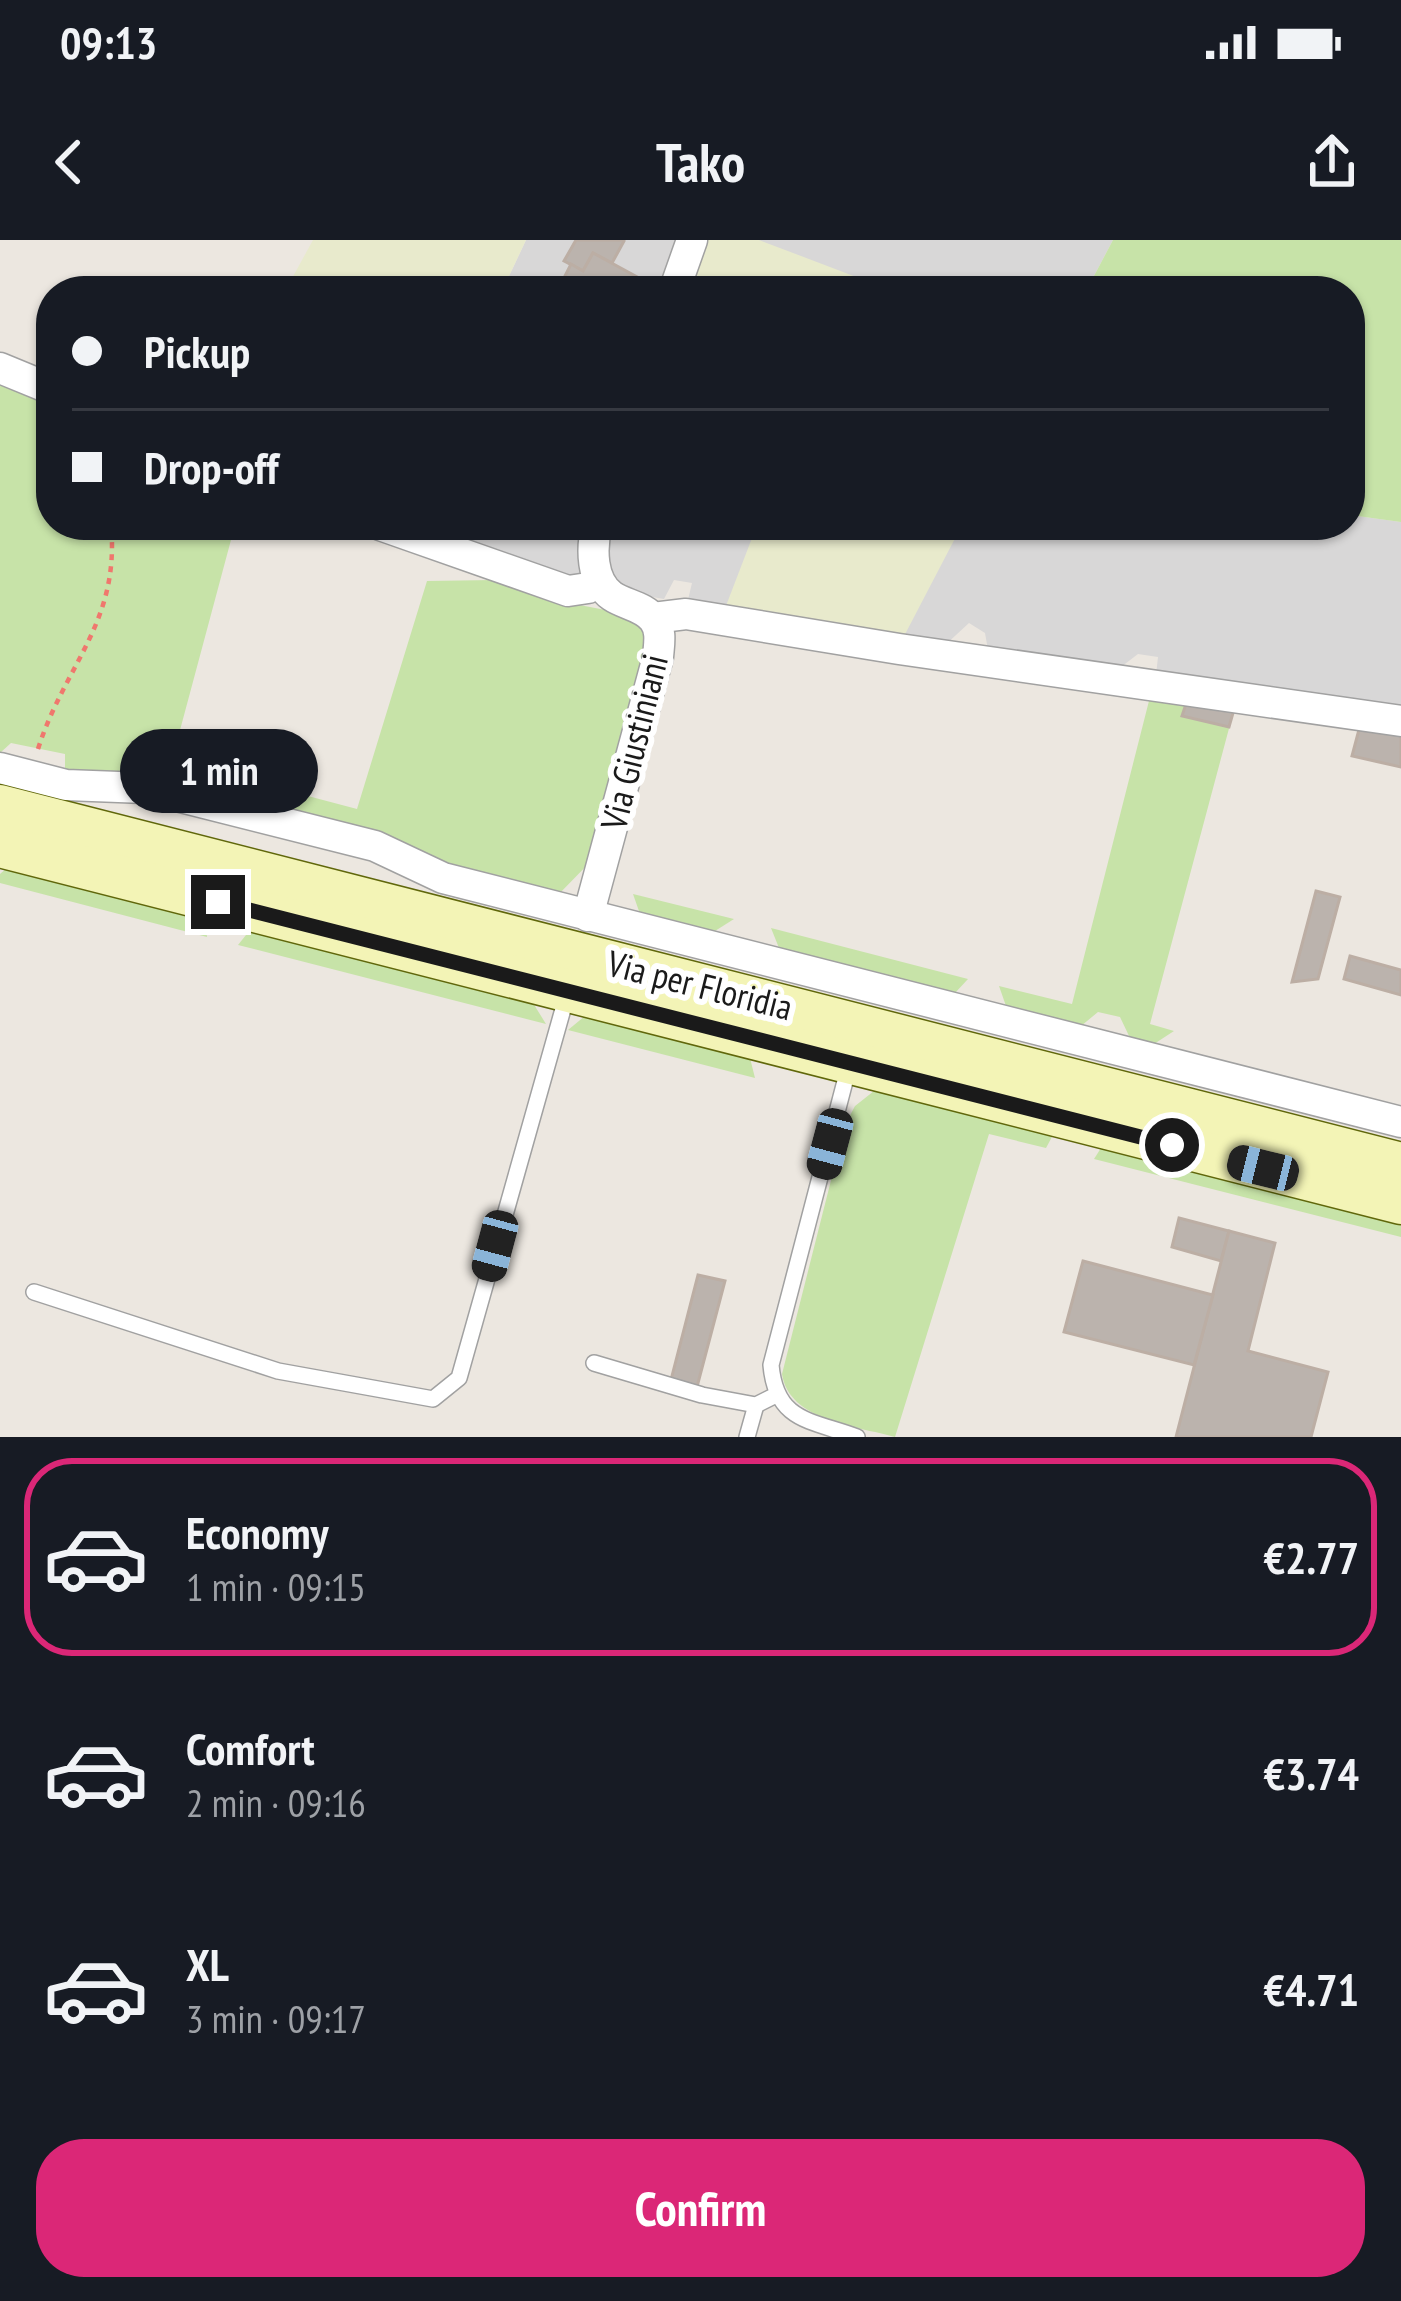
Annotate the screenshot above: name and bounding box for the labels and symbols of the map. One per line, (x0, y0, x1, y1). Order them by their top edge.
street label: Via Giustiniani (589, 649, 678, 835)
callout: 1 min (119, 728, 317, 812)
route end (191, 875, 245, 929)
street label: Via per Floridia (602, 939, 797, 1030)
car (803, 1105, 857, 1183)
route start (1145, 1118, 1199, 1172)
car (1224, 1142, 1302, 1194)
car (468, 1207, 522, 1285)

